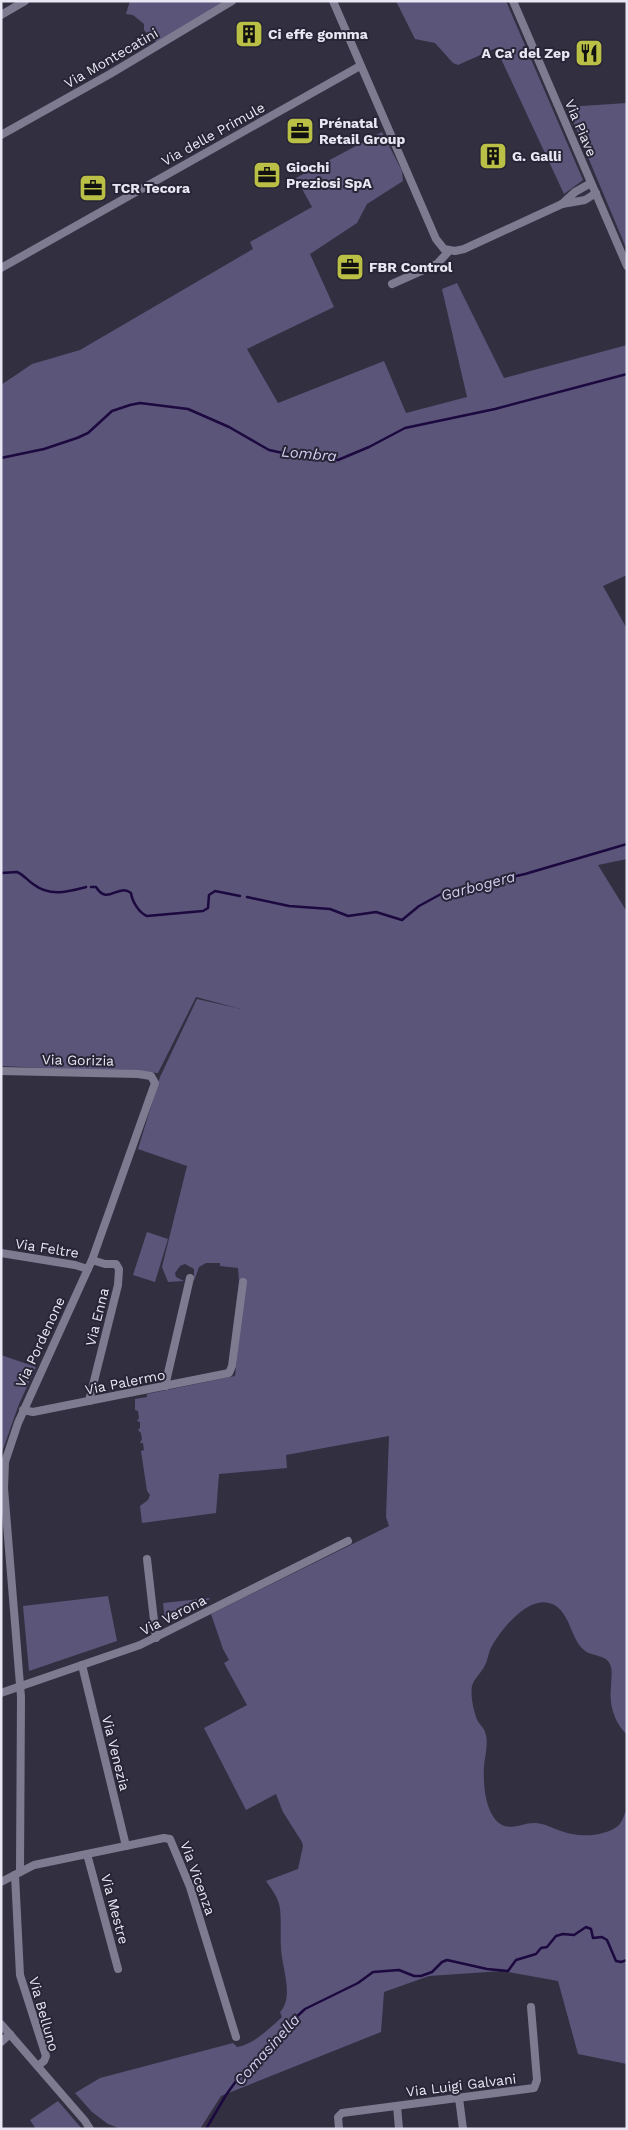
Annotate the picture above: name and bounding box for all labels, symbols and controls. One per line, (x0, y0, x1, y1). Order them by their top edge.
building icon: Ci effe gomma (234, 19, 264, 49)
street label: Via Montecatini (61, 25, 161, 91)
place label: Ci effe gomma (268, 26, 369, 42)
restaurant icon: A Ca' del Zep (574, 38, 604, 68)
place label: A Ca' del Zep (482, 45, 570, 61)
street label: Via Piave (562, 97, 600, 159)
street label: Via delle Primule (158, 99, 268, 169)
place label: Prénatal Retail Group (319, 115, 405, 147)
office icon: Prénatal Retail Group (285, 116, 315, 146)
building icon: G. Galli (478, 141, 508, 171)
place label: G. Galli (512, 148, 562, 164)
place label: Giochi Preziosi SpA (286, 159, 372, 191)
office icon: Giochi Preziosi SpA (252, 160, 282, 190)
office icon: TCR Tecora (78, 173, 108, 203)
place label: TCR Tecora (112, 180, 191, 196)
office icon: FBR Control (335, 252, 365, 282)
place label: FBR Control (369, 259, 453, 275)
water label: Lombra (281, 443, 337, 465)
water label: Garbogera (439, 867, 517, 905)
street label: Via Gorizia (42, 1051, 114, 1069)
street label: Via Feltre (14, 1235, 80, 1261)
street label: Via Enna (82, 1286, 112, 1348)
street label: Via Pordenone (12, 1294, 68, 1390)
street label: Via Palermo (83, 1366, 167, 1398)
street label: Via Verona (137, 1592, 209, 1638)
street label: Via Venezia (99, 1714, 133, 1792)
street label: Via Vicenza (177, 1839, 219, 1917)
street label: Via Mestre (98, 1872, 132, 1946)
street label: Via Belluno (26, 1975, 62, 2053)
water label: Comasinella (230, 2011, 304, 2089)
street label: Via Luigi Galvani (405, 2070, 517, 2100)

